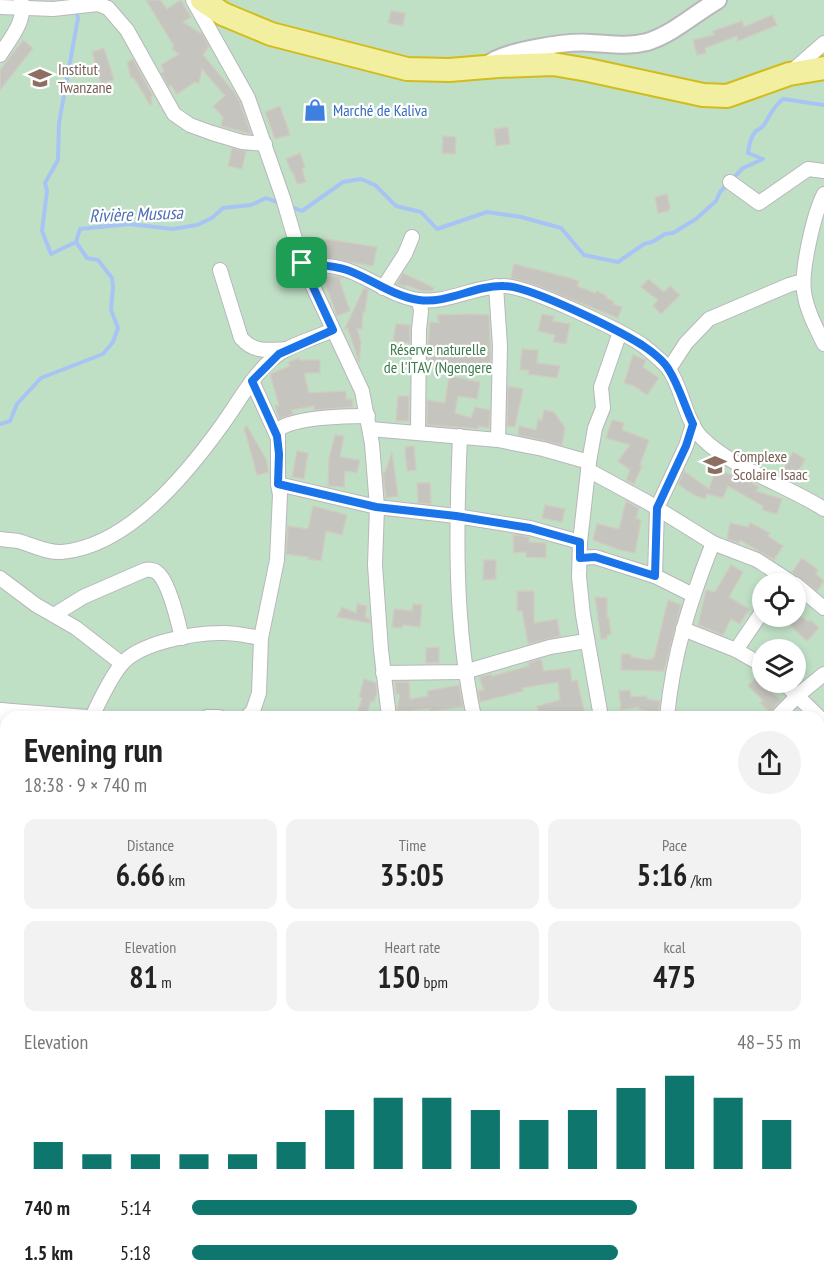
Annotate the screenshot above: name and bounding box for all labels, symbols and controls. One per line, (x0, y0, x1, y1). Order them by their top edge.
place label: Institut Twanzane (58, 59, 112, 97)
school or university icon: Institut Twanzane (27, 65, 53, 91)
shop icon: Marché de Kaliva (302, 97, 328, 123)
place label: Marché de Kaliva (333, 100, 427, 120)
water label: Rivière Mususa (89, 201, 184, 227)
pin (276, 237, 327, 288)
icon: arrive (285, 246, 318, 279)
park label: Réserve naturelle de l'ITAV (Ngengere (384, 339, 492, 377)
place label: Complexe Scolaire Isaac (733, 446, 808, 484)
school or university icon: Complexe Scolaire Isaac (702, 452, 728, 478)
map controls (752, 573, 806, 693)
button: locate (752, 573, 806, 627)
button: layers (752, 639, 806, 693)
text: Evening run (24, 728, 163, 771)
button: share (738, 731, 801, 794)
text: 18:38 · 9 × 740 m (24, 772, 147, 798)
text: Distance (127, 835, 174, 855)
text: Time (399, 835, 426, 855)
text: Pace (662, 835, 687, 855)
text: 6.66 (116, 855, 165, 894)
text: 35:05 (380, 855, 445, 894)
text: 5:16 (637, 855, 687, 894)
text: km (165, 870, 185, 890)
text: /km (687, 870, 712, 890)
text: Elevation (125, 937, 176, 957)
text: Heart rate (385, 937, 440, 957)
text: kcal (664, 937, 685, 957)
text: 81 (129, 957, 158, 996)
text: 150 (377, 957, 420, 996)
text: 475 (653, 957, 696, 996)
text: m (158, 972, 172, 992)
text: bpm (420, 972, 448, 992)
text: Elevation (24, 1029, 88, 1055)
text: 48–55 m (737, 1029, 801, 1055)
text: 740 m (24, 1195, 70, 1221)
text: 5:14 (120, 1195, 151, 1221)
text: 1.5 km (24, 1240, 73, 1266)
text: 5:18 (120, 1240, 151, 1266)

